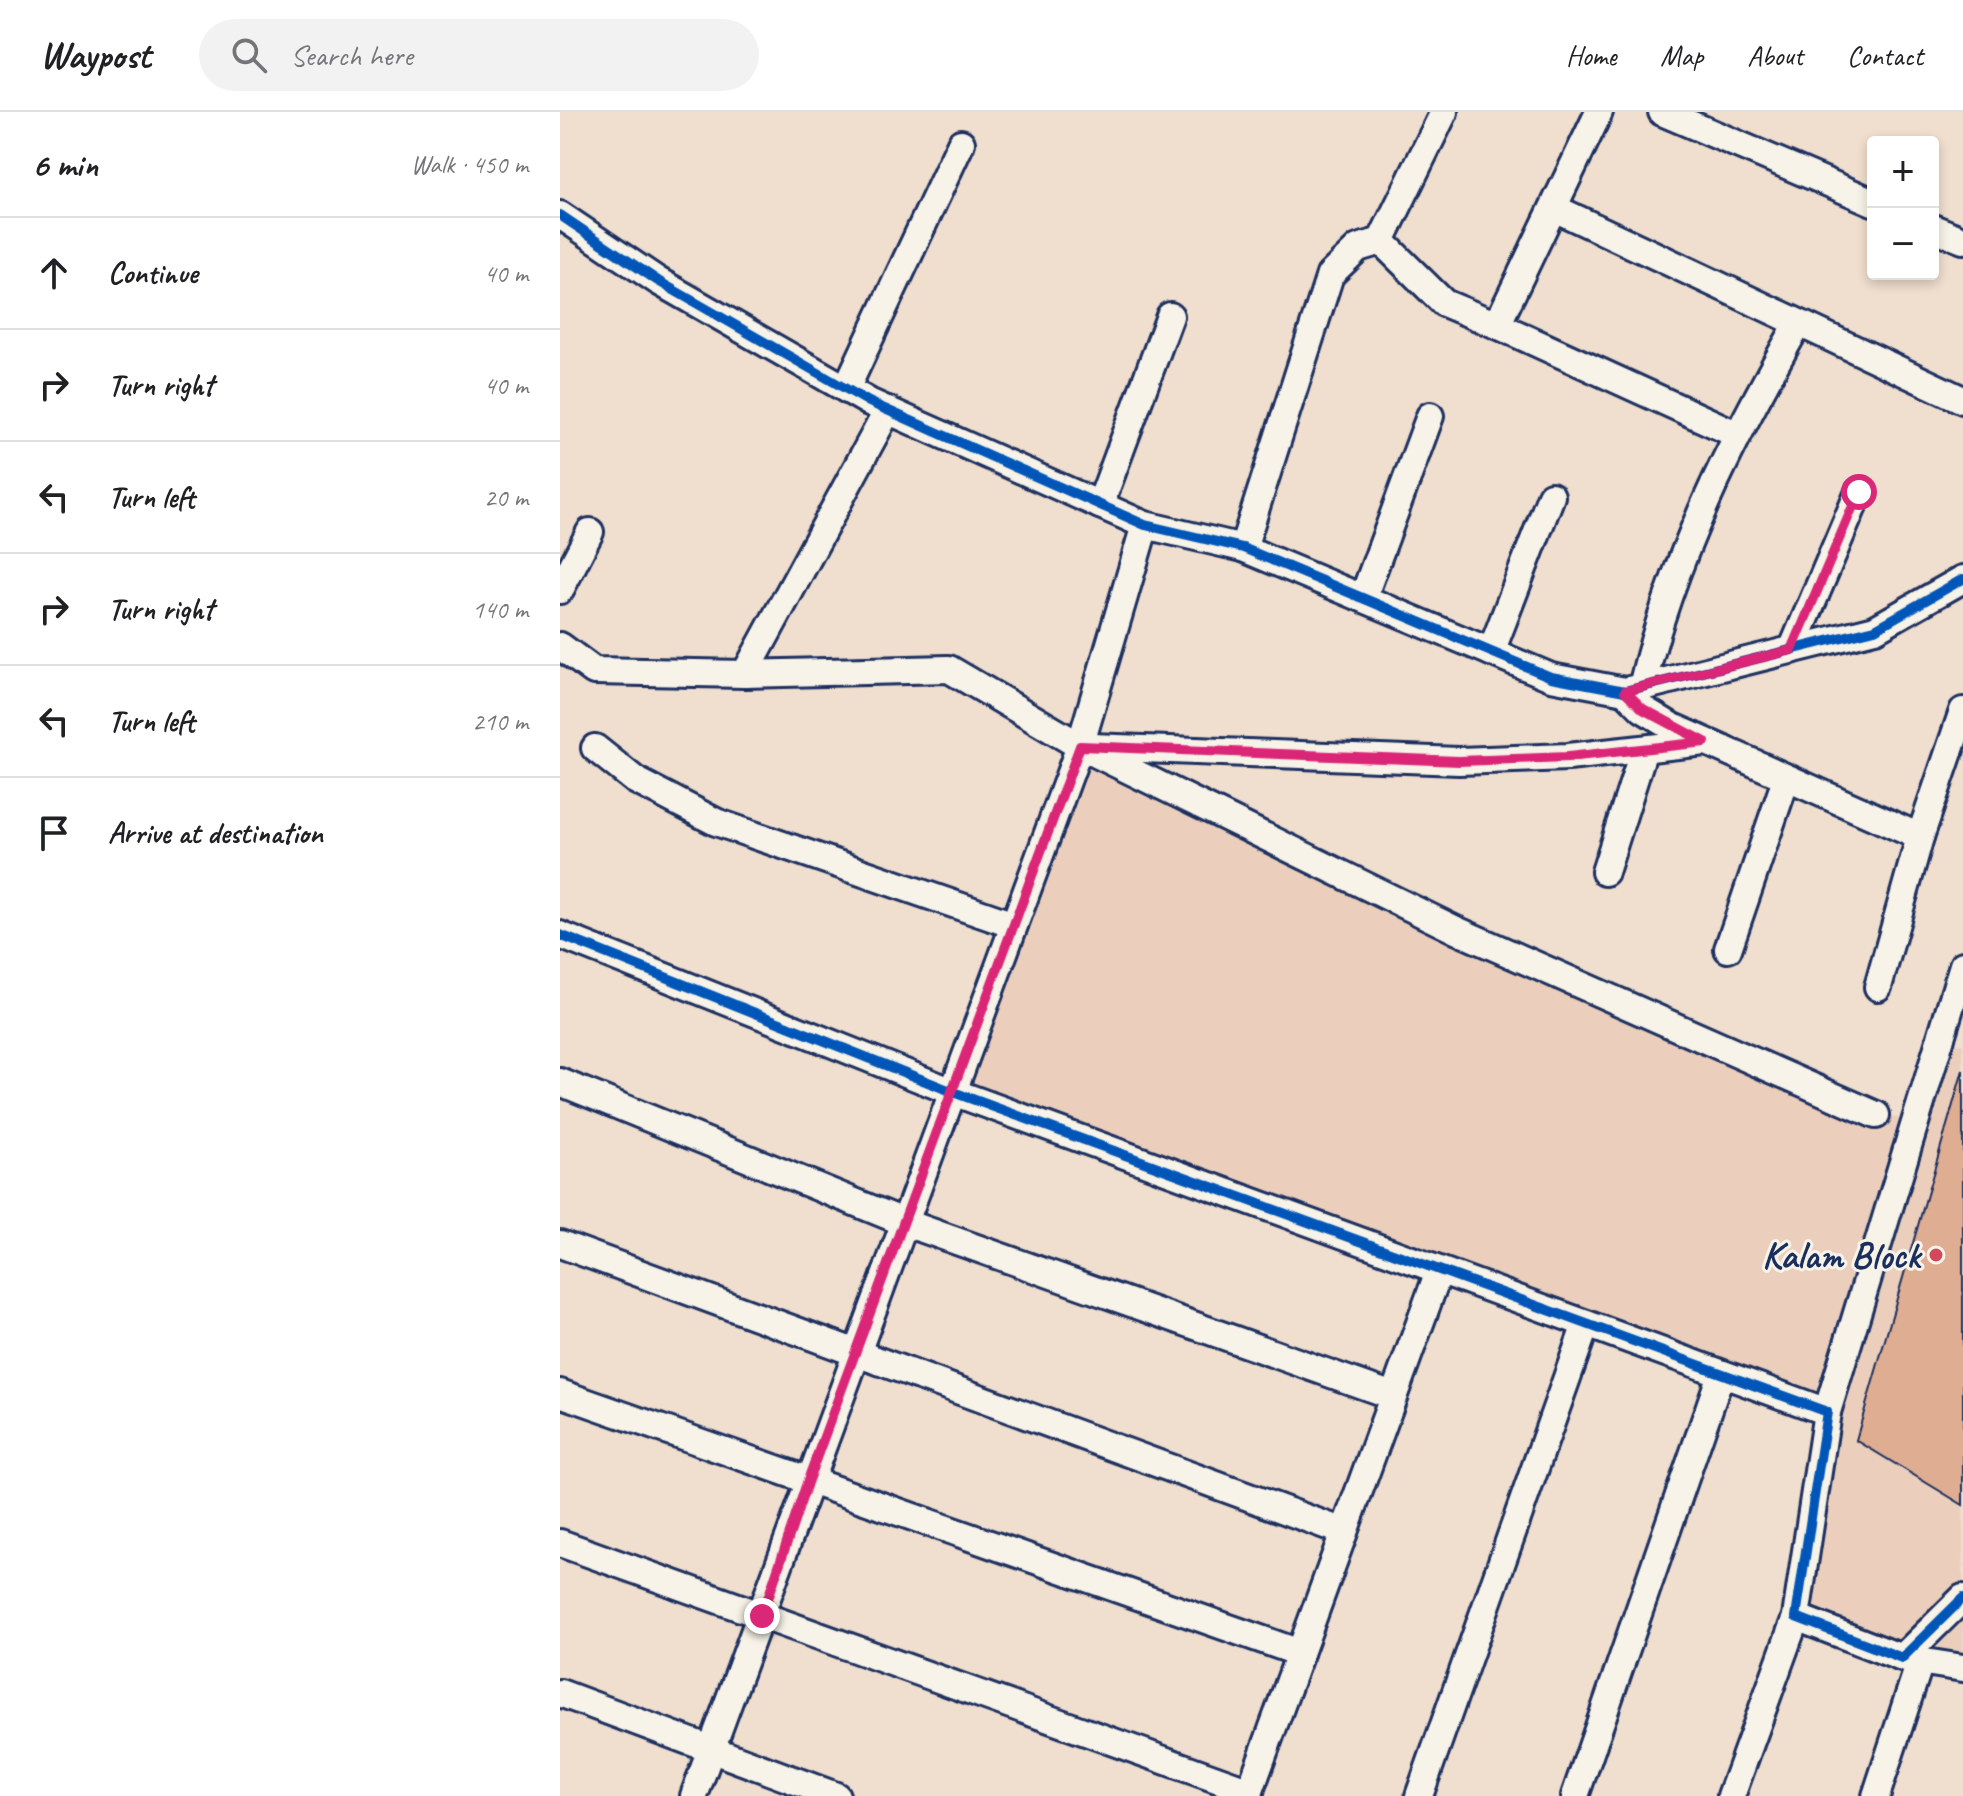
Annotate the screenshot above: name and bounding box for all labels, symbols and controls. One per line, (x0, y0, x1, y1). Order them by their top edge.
search box (199, 19, 759, 91)
text: Waypost (40, 32, 151, 79)
icon: search (227, 33, 271, 77)
text: Search here (291, 36, 413, 74)
text: Home (1566, 38, 1616, 73)
text: Map (1660, 38, 1703, 73)
text: About (1747, 38, 1803, 73)
text: Contact (1847, 38, 1923, 73)
map controls (1867, 136, 1939, 280)
button: + (1867, 136, 1939, 208)
text: 6 min (32, 143, 98, 186)
text: Walk · 450 m (411, 148, 528, 181)
button: − (1867, 208, 1939, 280)
icon: ahead (32, 251, 76, 295)
text: Continue (108, 254, 198, 292)
text: 40 m (484, 257, 528, 290)
icon: right (32, 363, 76, 407)
text: Turn right (108, 366, 213, 404)
text: 40 m (484, 369, 528, 402)
route start (1841, 474, 1877, 510)
icon: left (32, 475, 76, 519)
text: Turn left (108, 478, 195, 516)
text: 20 m (484, 481, 528, 514)
icon: right (32, 587, 76, 631)
text: Turn right (108, 590, 213, 628)
text: 140 m (472, 593, 528, 626)
icon: left (32, 699, 76, 743)
text: Turn left (108, 702, 195, 740)
text: 210 m (472, 705, 528, 738)
icon: arrive (32, 811, 76, 855)
text: Arrive at destination (108, 814, 323, 852)
place label: Kalam Block (1762, 1232, 1923, 1279)
marker: Kalam Block (1927, 1246, 1945, 1264)
route end (744, 1598, 780, 1634)

